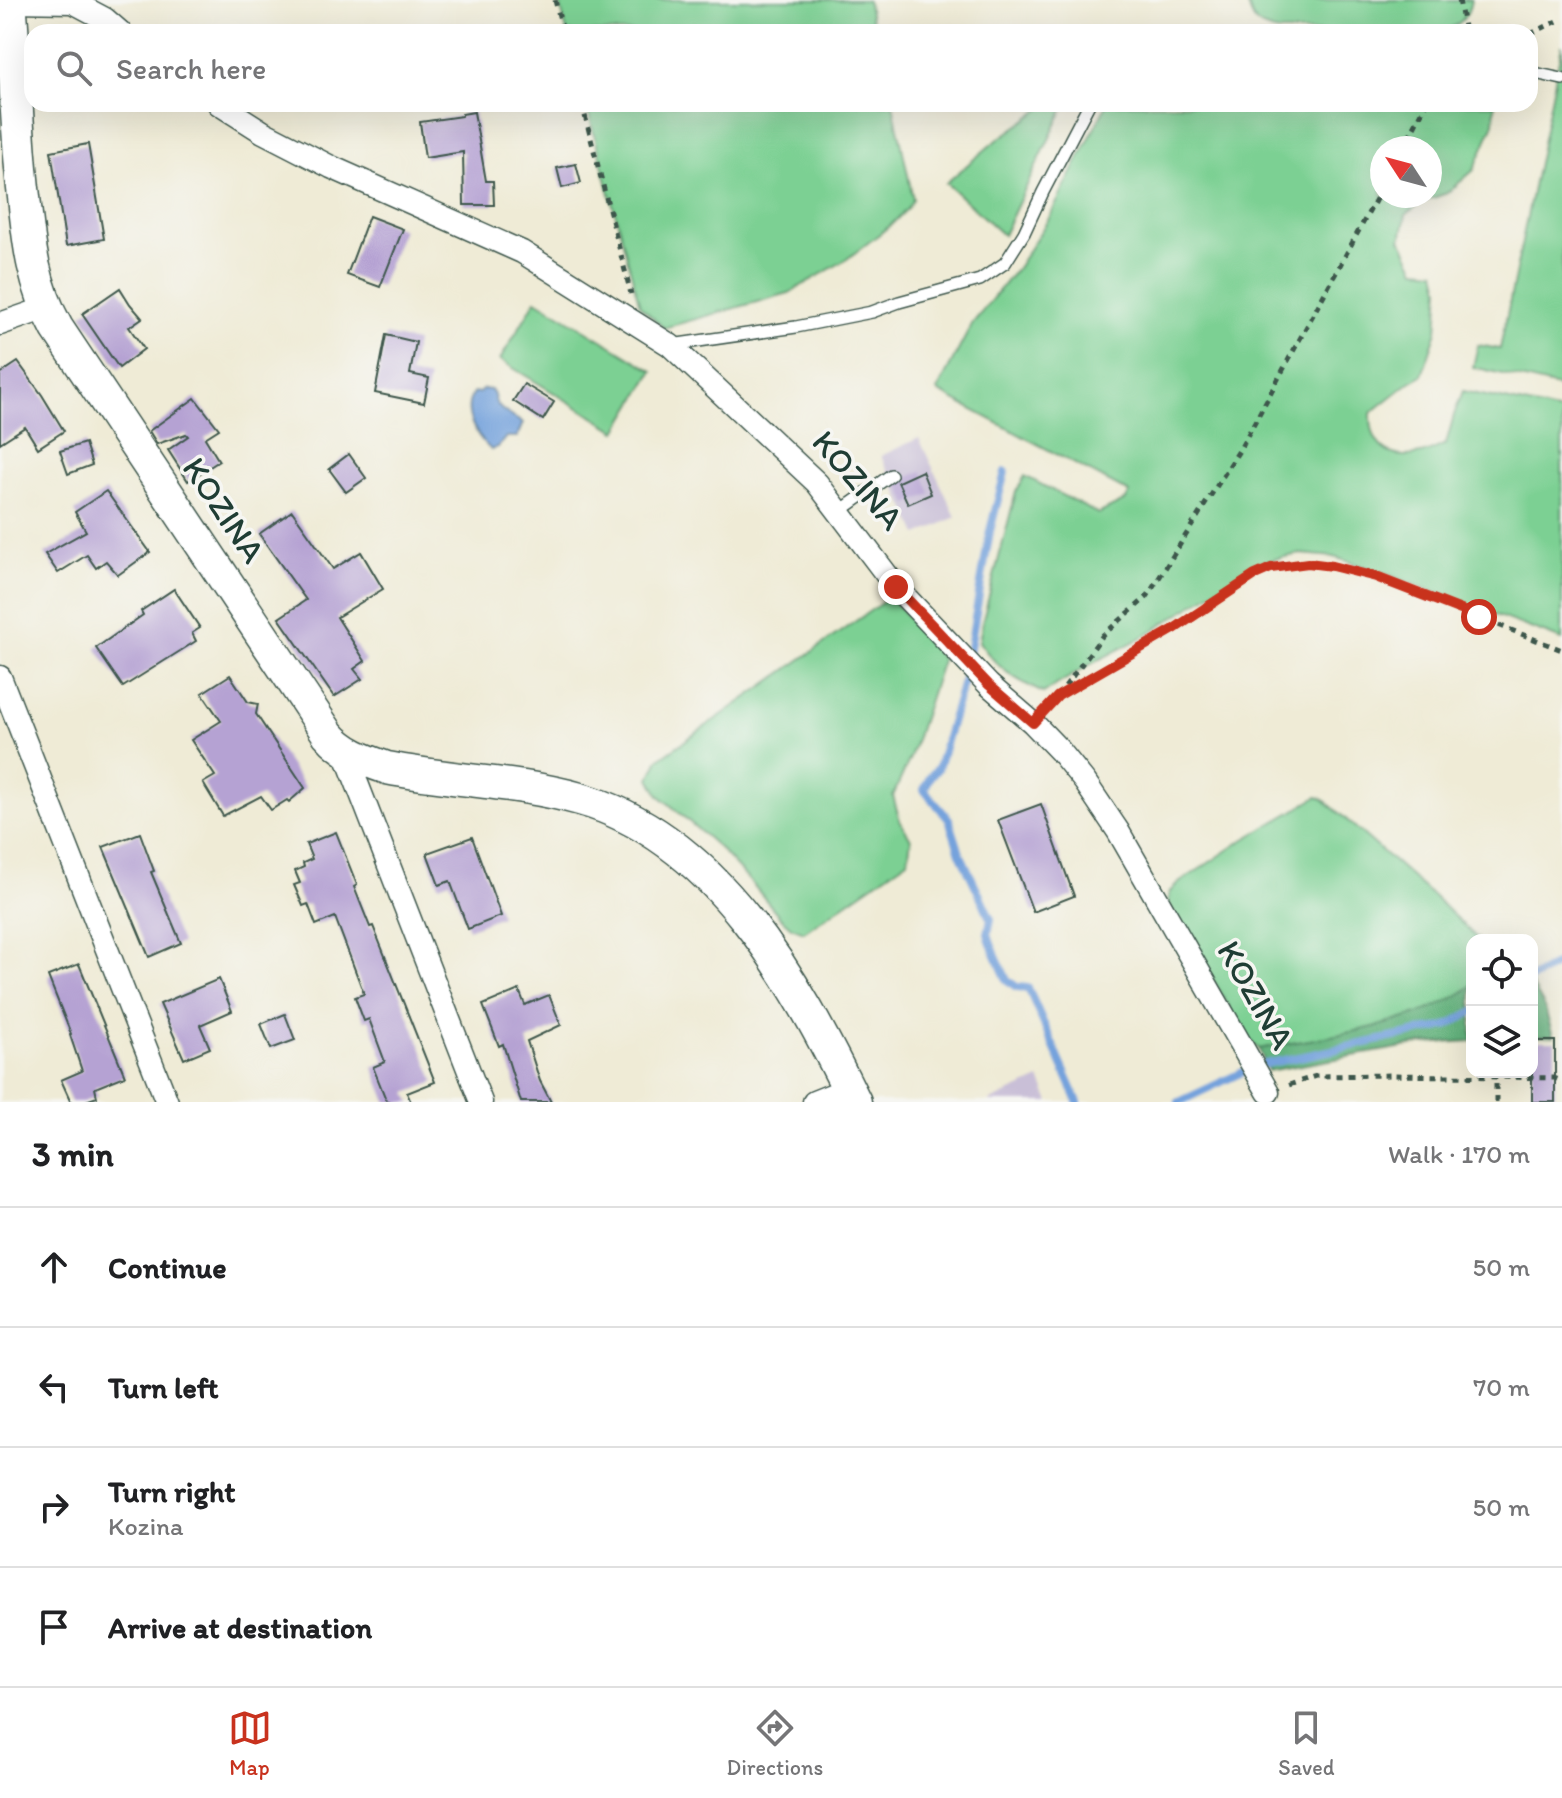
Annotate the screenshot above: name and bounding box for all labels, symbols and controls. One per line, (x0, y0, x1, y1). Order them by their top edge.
search box (24, 24, 1538, 112)
icon: search (52, 46, 96, 90)
text: Search here (116, 50, 266, 87)
north arrow (1370, 136, 1442, 208)
street label: KOZINA (804, 422, 913, 538)
street label: KOZINA (174, 449, 274, 571)
route end (878, 569, 914, 605)
route start (1461, 599, 1497, 635)
street label: KOZINA (1209, 933, 1304, 1057)
map controls (1466, 934, 1538, 1078)
button: locate (1466, 934, 1538, 1006)
button: layers (1466, 1006, 1538, 1078)
text: 3 min (32, 1134, 114, 1175)
text: Walk · 170 m (1388, 1138, 1530, 1170)
icon: ahead (32, 1245, 76, 1289)
text: Continue (108, 1249, 227, 1286)
text: 50 m (1473, 1251, 1530, 1283)
icon: left (32, 1365, 76, 1409)
text: Turn left (108, 1369, 219, 1406)
text: 70 m (1473, 1371, 1530, 1403)
text: Turn right (108, 1473, 236, 1510)
icon: right (32, 1485, 76, 1529)
text: 50 m (1473, 1491, 1530, 1523)
text: Kozina (108, 1510, 184, 1542)
icon: arrive (32, 1605, 76, 1649)
text: Arrive at destination (108, 1609, 372, 1646)
tab: Map (228, 1706, 272, 1781)
tab: Directions (727, 1706, 823, 1781)
tab: Saved (1278, 1706, 1334, 1781)

